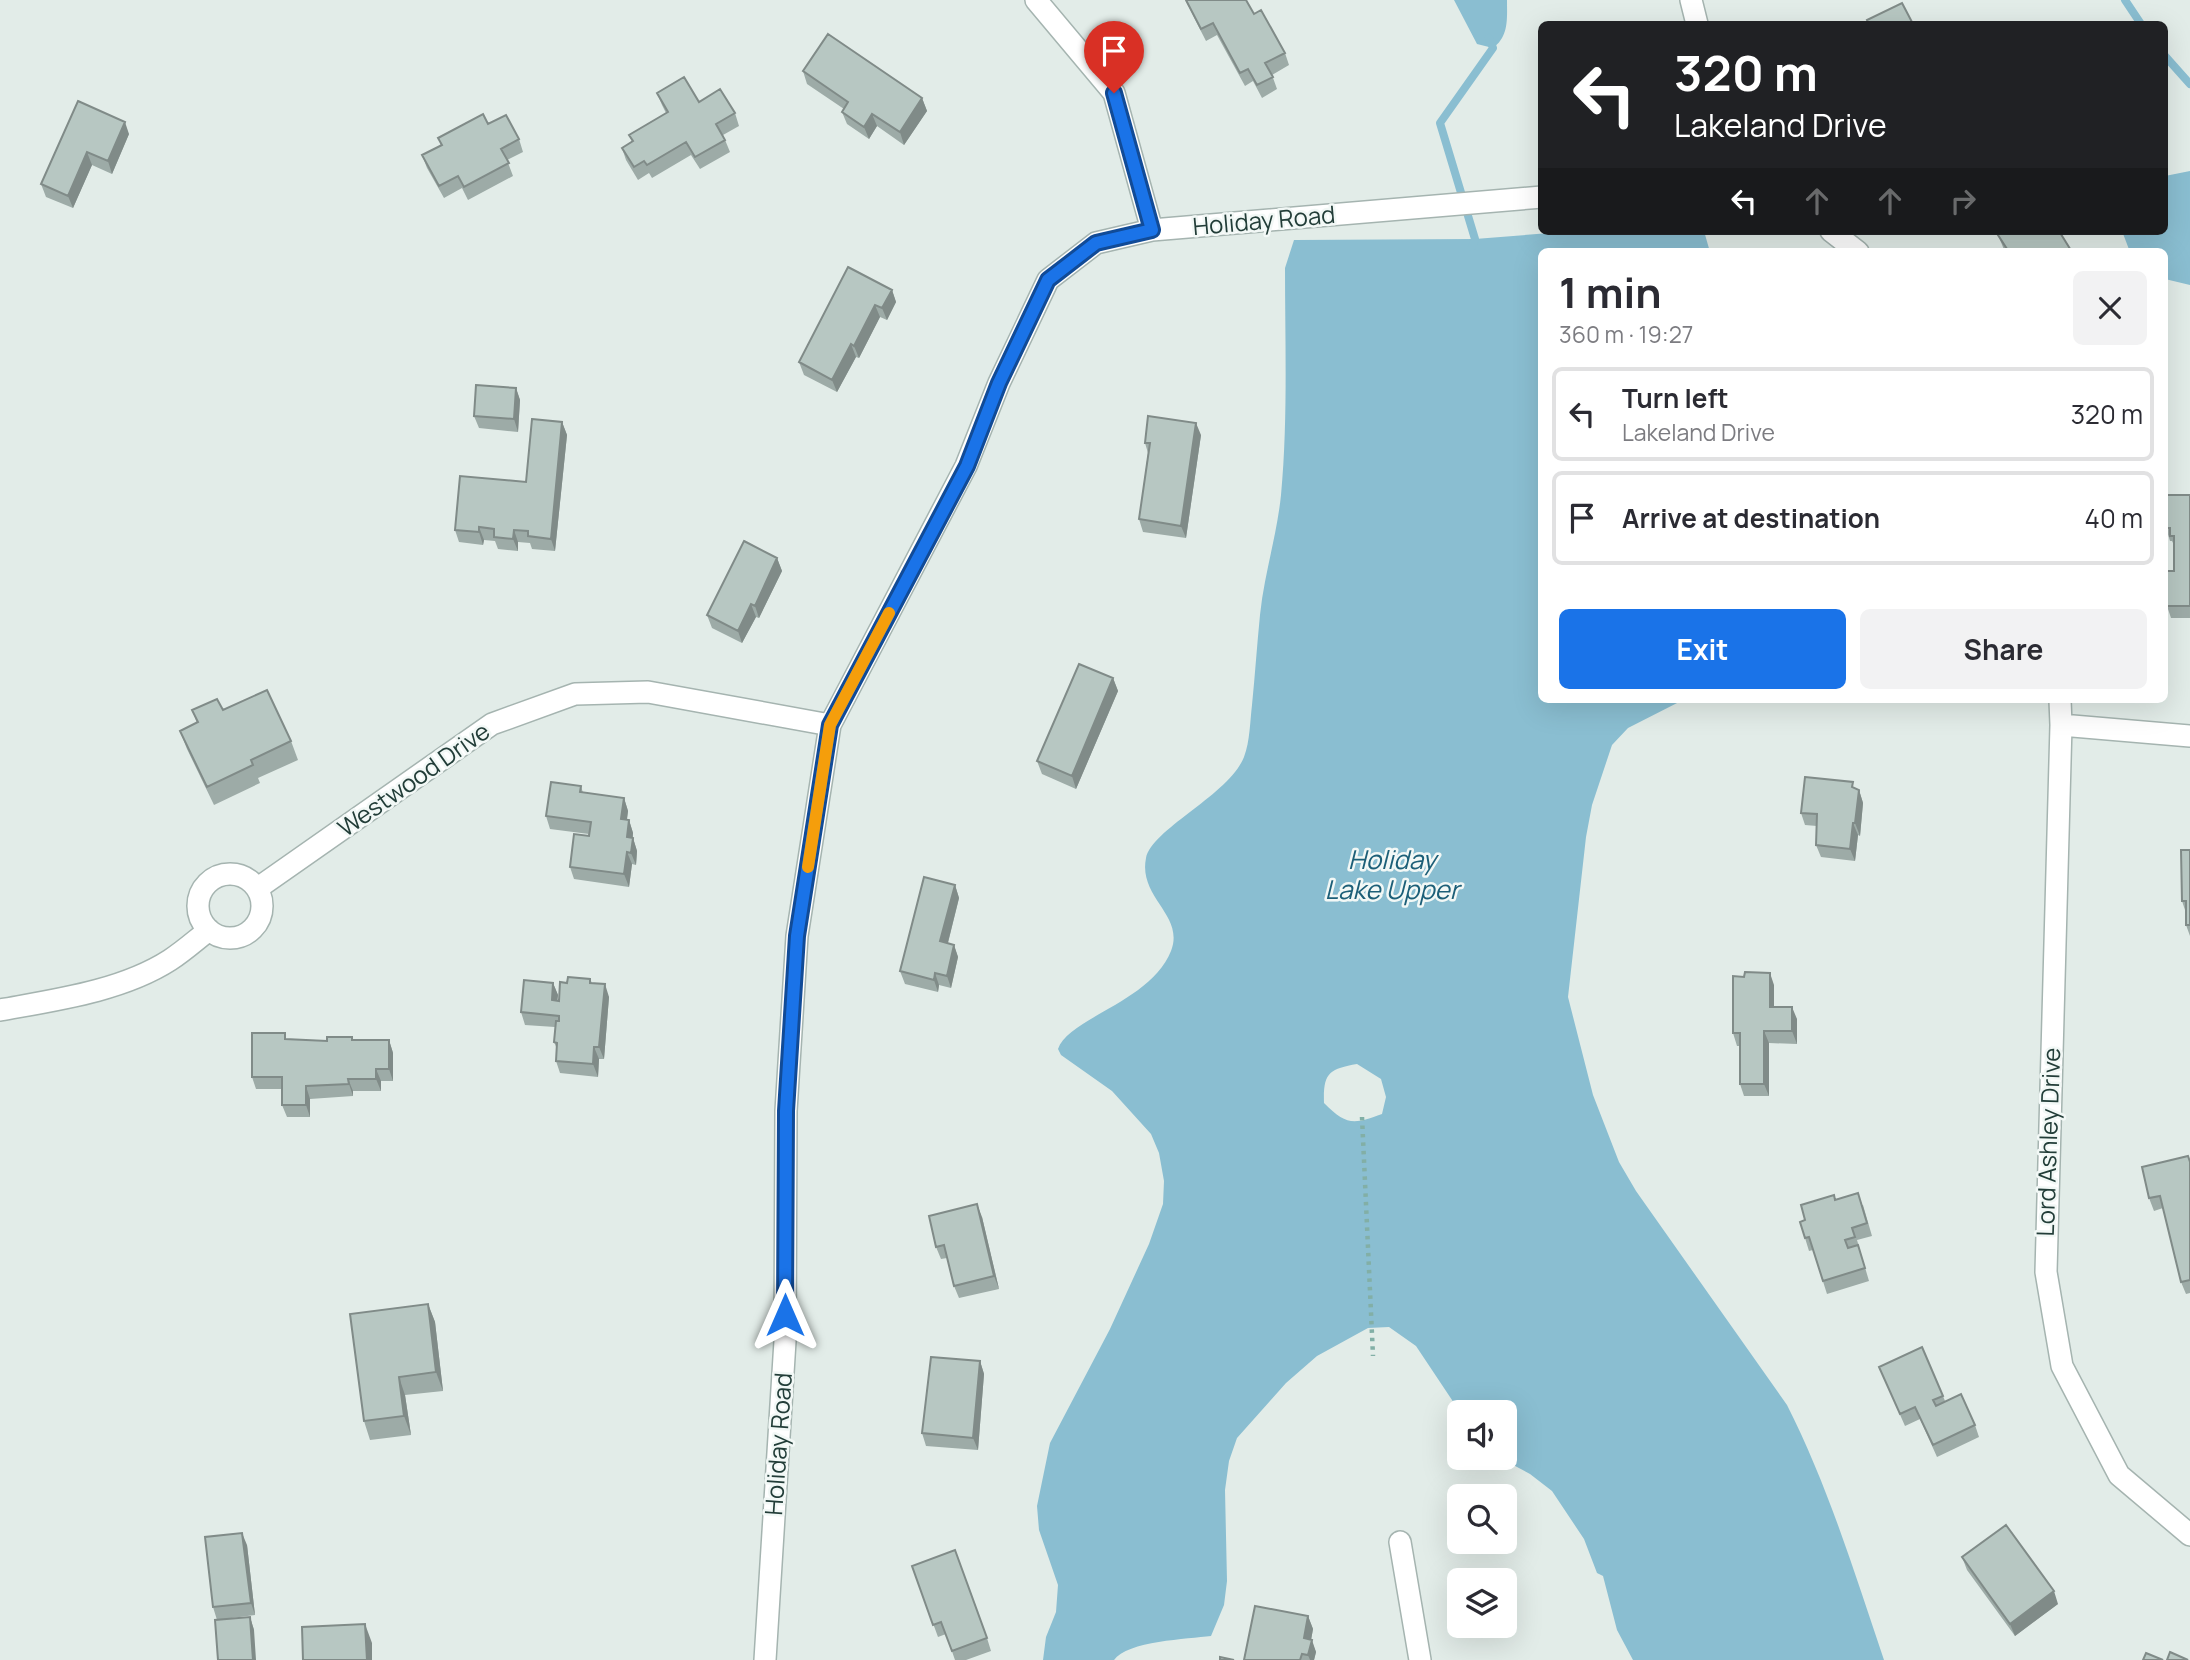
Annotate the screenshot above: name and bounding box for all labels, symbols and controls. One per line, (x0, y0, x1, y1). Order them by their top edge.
pin (1084, 21, 1144, 93)
icon: arrive (1095, 32, 1133, 70)
text: 320 m (1674, 39, 1818, 106)
icon: left (1559, 49, 1650, 140)
text: Lakeland Drive (1674, 103, 1887, 147)
icon: left (1725, 182, 1763, 220)
icon: ahead (1798, 182, 1836, 220)
icon: ahead (1871, 182, 1909, 220)
icon: right (1944, 182, 1982, 220)
street label: Holiday Road (1191, 197, 1337, 242)
text: 1 min (1559, 263, 1662, 321)
button: close (2073, 271, 2147, 345)
text: 360 m · 19:27 (1559, 318, 1693, 350)
text: Turn left (1622, 380, 1729, 416)
icon: left (1563, 395, 1601, 433)
text: 320 m (2071, 396, 2143, 432)
text: Lakeland Drive (1622, 416, 1775, 448)
icon: arrive (1563, 499, 1601, 537)
text: Arrive at destination (1622, 500, 1880, 536)
text: 40 m (2085, 500, 2143, 536)
button: Exit (1559, 609, 1846, 689)
button: Share (1860, 609, 2147, 689)
street label: Westwood Drive (330, 714, 496, 844)
water label: Holiday Lake Upper (1325, 841, 1463, 907)
street label: Lord Ashley Drive (2028, 1047, 2067, 1237)
position arrow (748, 1278, 822, 1352)
street label: Holiday Road (756, 1371, 799, 1516)
map controls (1447, 1400, 1517, 1638)
button: sound (1447, 1400, 1517, 1470)
button: search (1447, 1484, 1517, 1554)
button: layers (1447, 1568, 1517, 1638)

